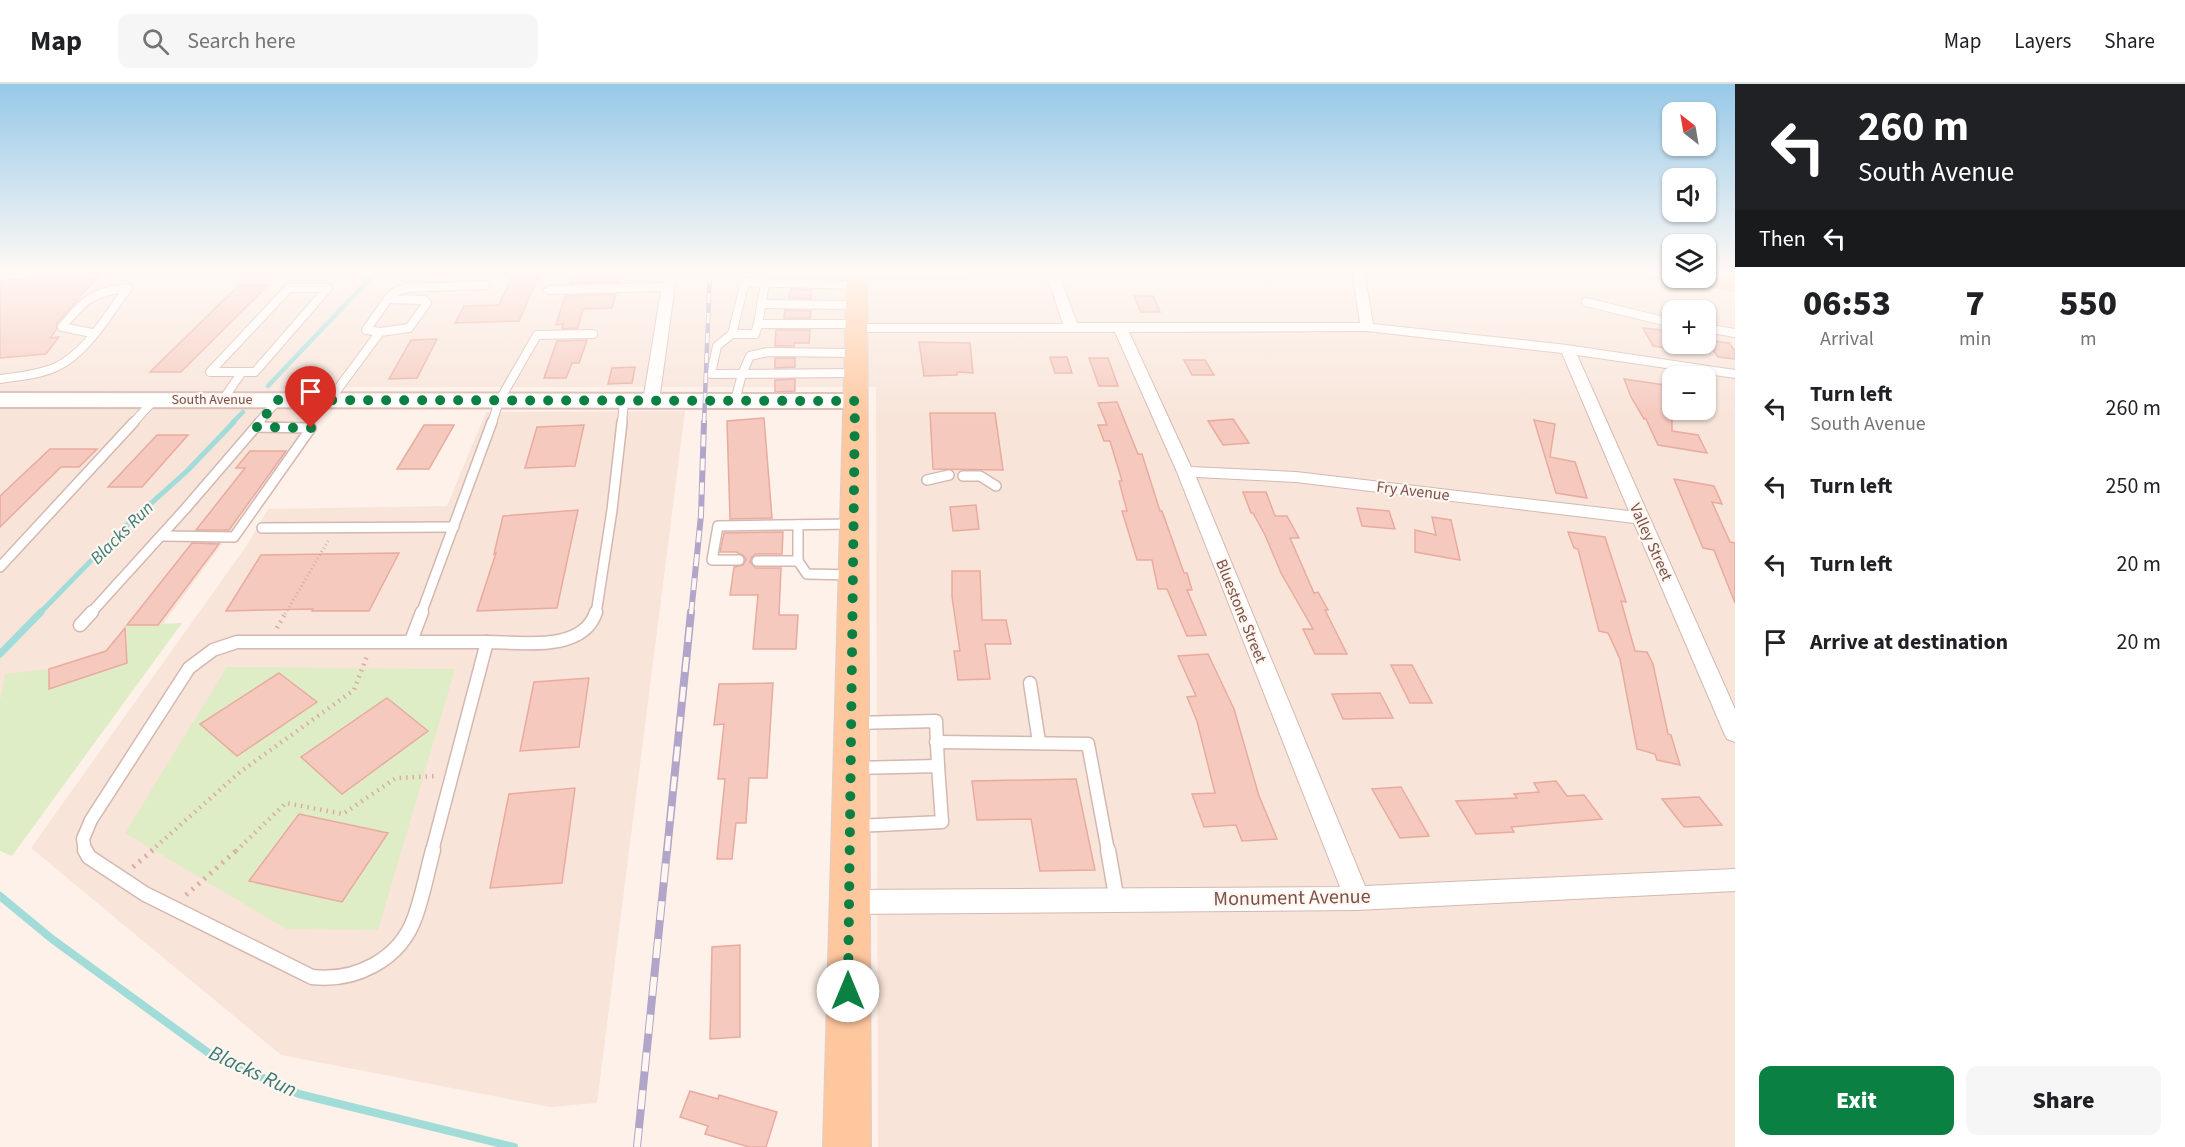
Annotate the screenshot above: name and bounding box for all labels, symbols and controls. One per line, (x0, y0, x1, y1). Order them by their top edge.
search box (118, 14, 538, 68)
text: Map (30, 21, 82, 61)
icon: search (139, 25, 172, 58)
text: Search here (187, 25, 296, 57)
text: Map (1944, 26, 1981, 56)
text: Layers (2014, 26, 2071, 56)
text: Share (2104, 26, 2155, 56)
text: 260 m (1858, 97, 1969, 157)
north arrow (1662, 102, 1716, 156)
map controls (1662, 102, 1716, 420)
icon: left (1759, 108, 1837, 186)
text: South Avenue (1858, 153, 2014, 192)
button: sound (1662, 168, 1716, 222)
icon: left (1818, 222, 1851, 255)
text: Then (1759, 223, 1806, 255)
button: layers (1662, 234, 1716, 288)
text: 06:53 (1803, 278, 1891, 329)
text: 7 (1966, 278, 1985, 329)
text: 550 (2059, 278, 2117, 329)
button: + (1662, 300, 1716, 354)
text: Arrival (1820, 325, 1874, 353)
text: min (1959, 325, 1991, 353)
text: m (2080, 325, 2096, 353)
pin (285, 366, 336, 428)
button: − (1662, 366, 1716, 420)
icon: arrive (294, 375, 327, 408)
text: Turn left (1810, 378, 1892, 410)
street label: South Avenue (172, 390, 253, 410)
icon: left (1759, 392, 1792, 425)
text: 260 m (2106, 392, 2161, 424)
text: South Avenue (1810, 410, 1926, 438)
icon: left (1759, 470, 1792, 503)
text: Turn left (1810, 470, 1892, 502)
text: 250 m (2106, 470, 2161, 502)
street label: Fry Avenue (1375, 476, 1451, 506)
water label: Blacks Run (85, 496, 159, 570)
street label: Valley Street (1624, 500, 1678, 585)
icon: left (1759, 548, 1792, 581)
text: Turn left (1810, 548, 1892, 580)
text: 20 m (2116, 548, 2161, 580)
street label: Bluestone Street (1210, 556, 1272, 667)
icon: arrive (1759, 626, 1792, 659)
text: Arrive at destination (1810, 626, 2008, 658)
text: 20 m (2116, 626, 2161, 658)
street label: Monument Avenue (1213, 883, 1371, 913)
position arrow (816, 959, 880, 1023)
water label: Blacks Run (204, 1038, 302, 1104)
button: Exit (1759, 1066, 1954, 1135)
button: Share (1966, 1066, 2161, 1135)

